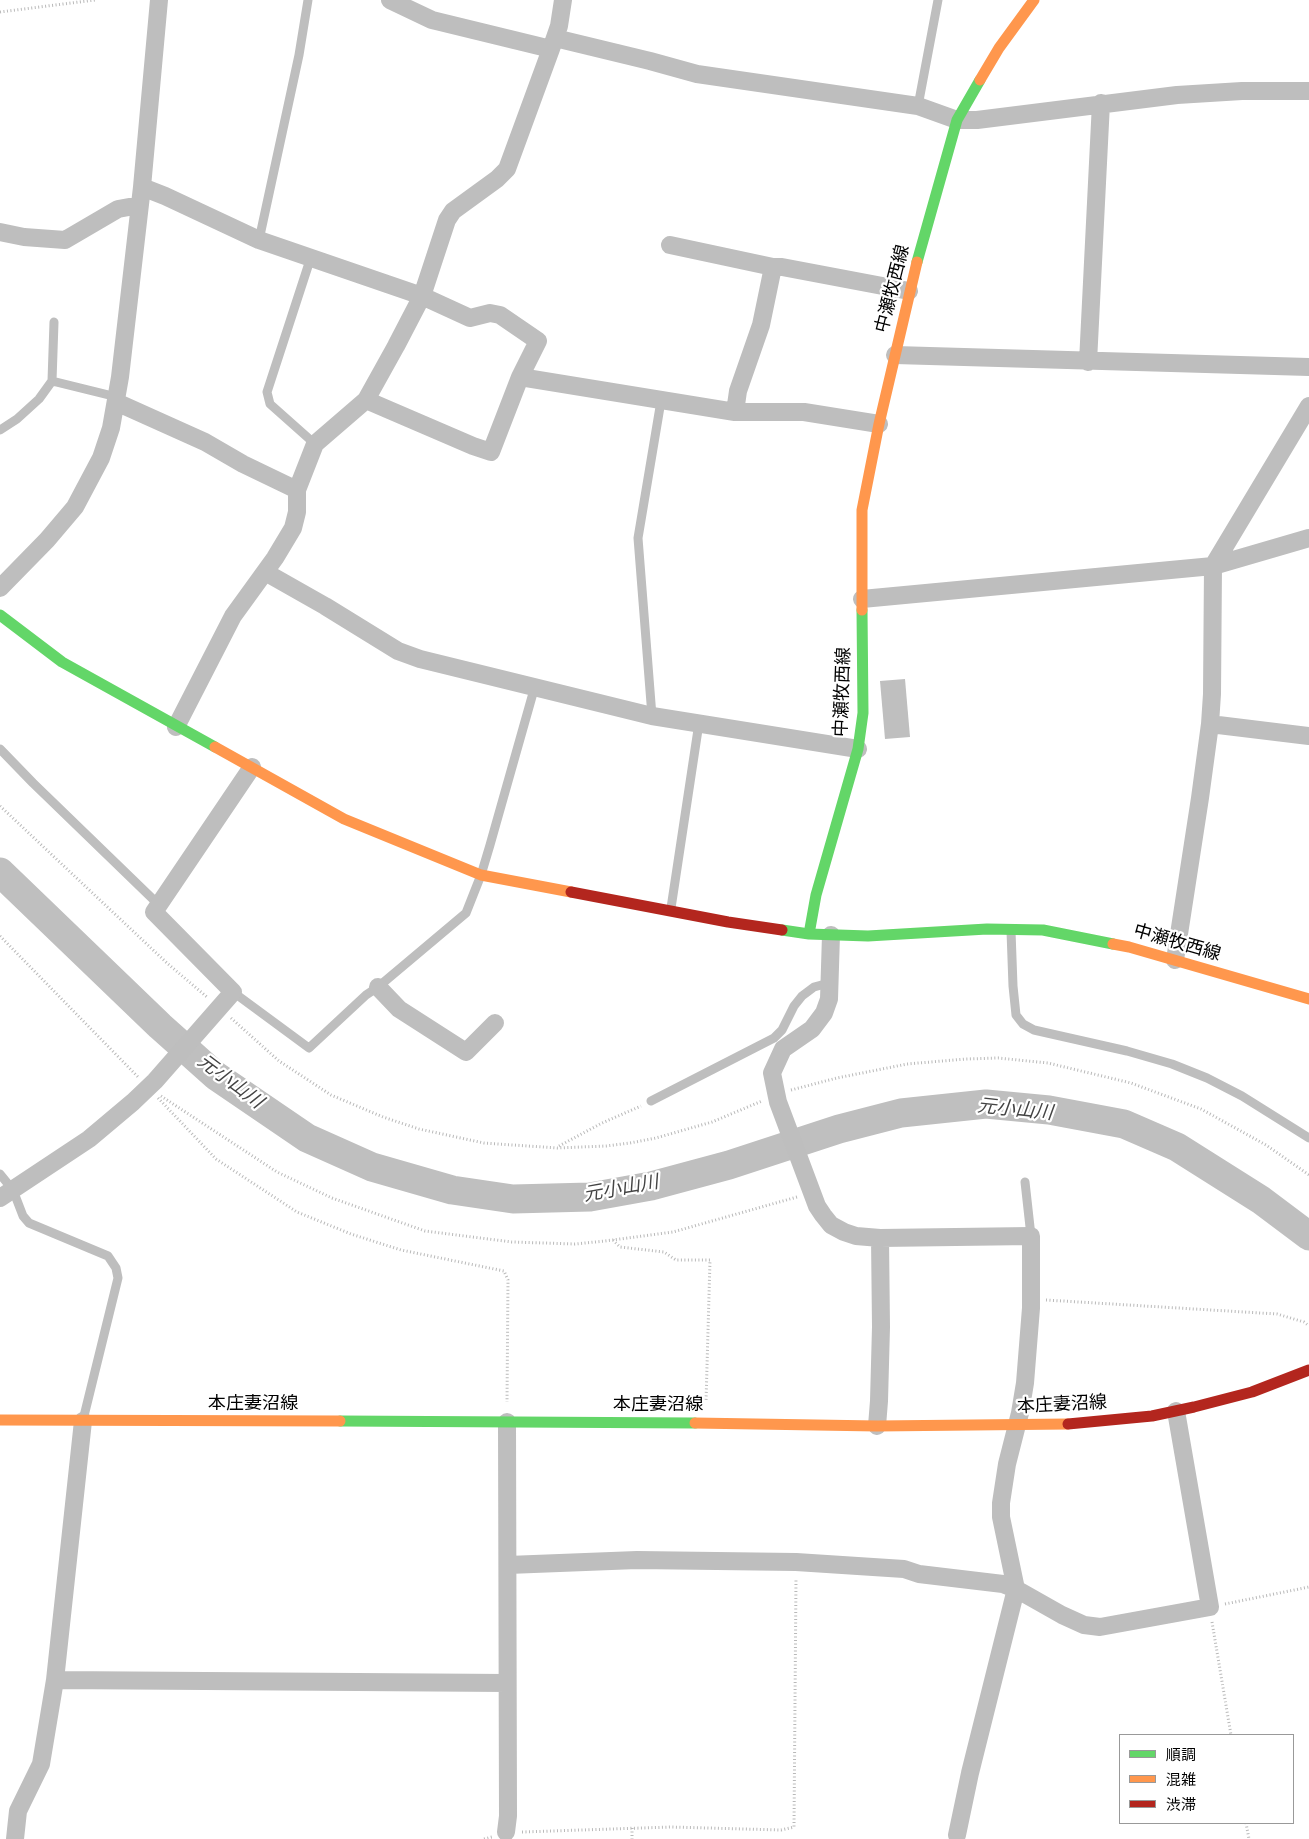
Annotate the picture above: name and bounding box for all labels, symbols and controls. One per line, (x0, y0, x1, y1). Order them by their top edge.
street label: 中瀬牧西線 (872, 243, 914, 335)
street label: 中瀬牧西線 (831, 647, 855, 737)
street label: 中瀬牧西線 (1131, 920, 1223, 966)
water label: 元小山川 (193, 1050, 267, 1114)
water label: 元小山川 (976, 1095, 1054, 1125)
water label: 元小山川 (582, 1171, 660, 1207)
street label: 本庄妻沼線 (1016, 1392, 1108, 1418)
street label: 本庄妻沼線 (208, 1393, 298, 1415)
street label: 本庄妻沼線 (613, 1394, 703, 1416)
legend (1119, 1734, 1294, 1824)
text: 順調 (1166, 1745, 1196, 1764)
text: 混雑 (1166, 1770, 1196, 1789)
text: 渋滞 (1166, 1795, 1196, 1814)

